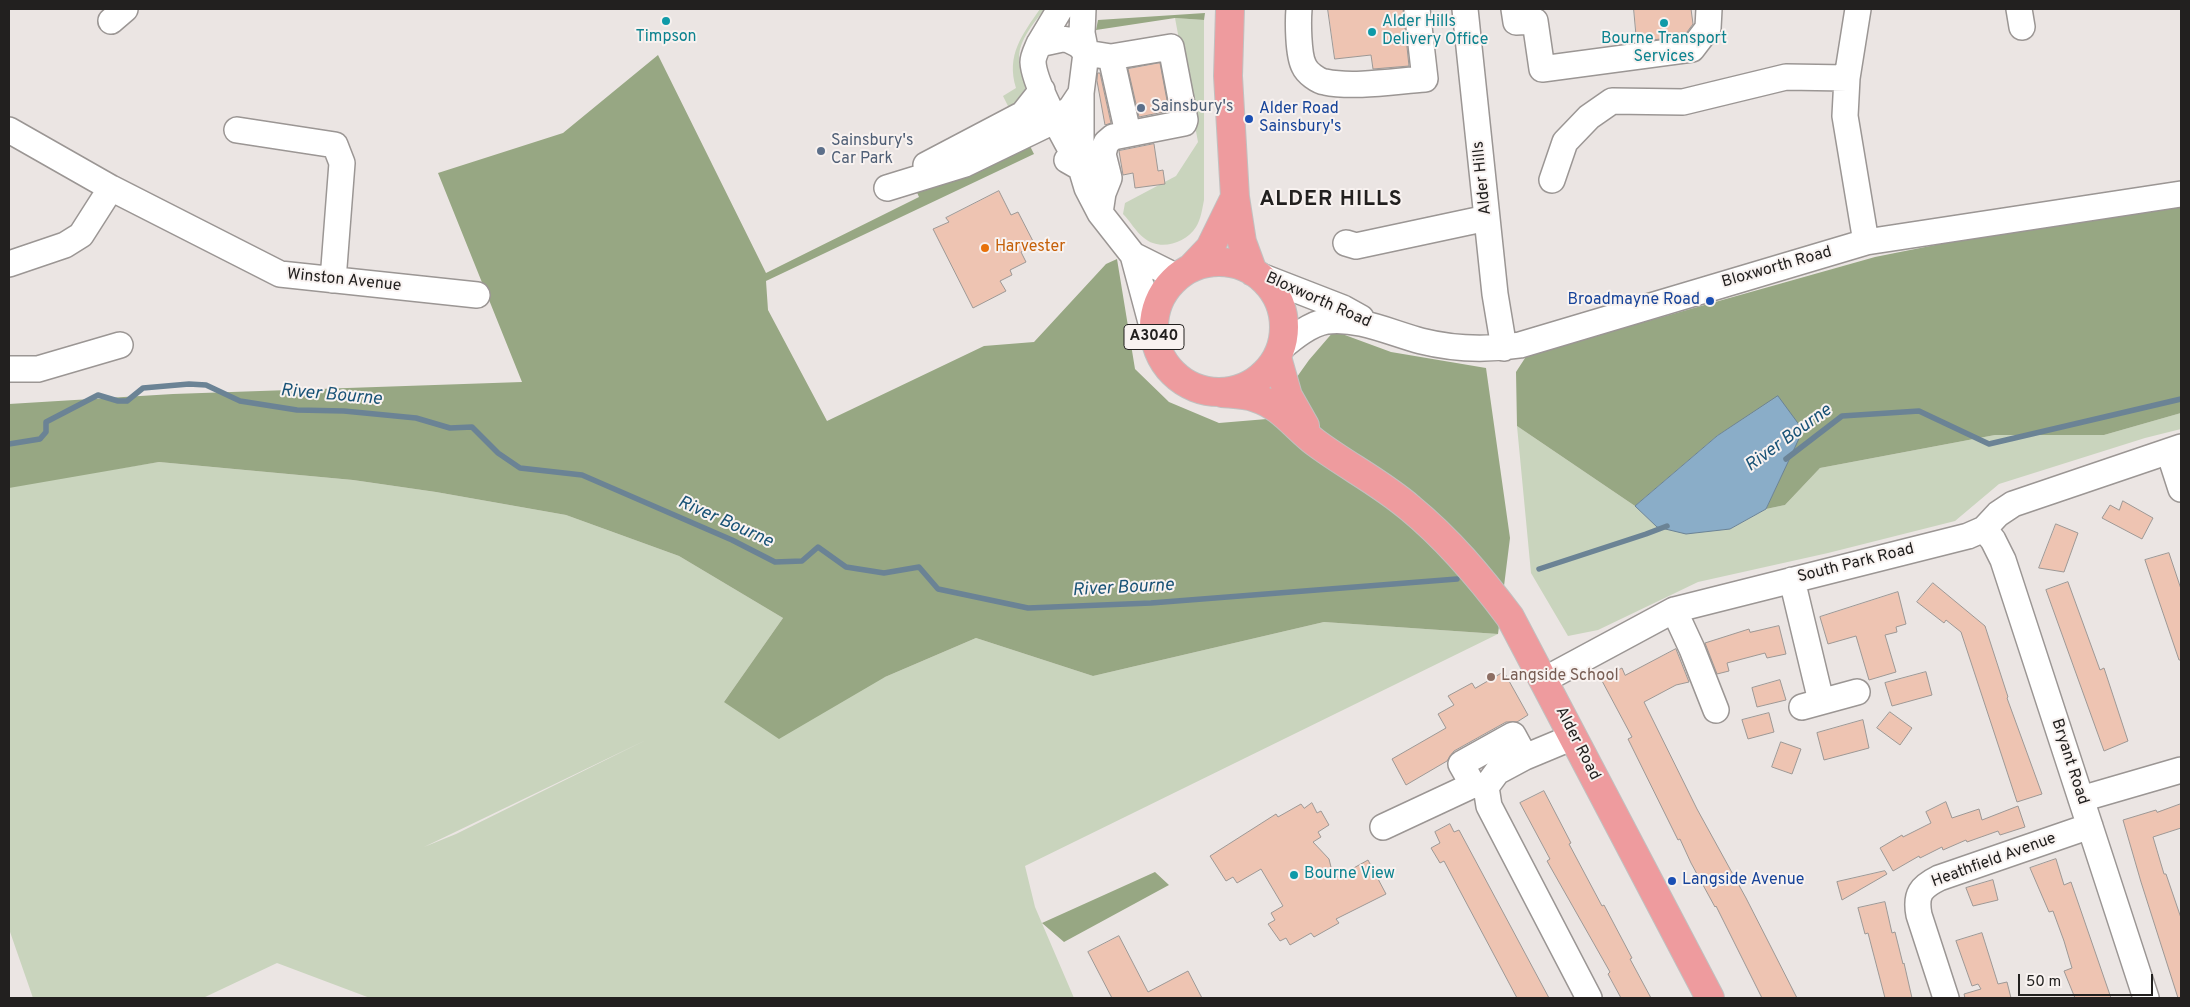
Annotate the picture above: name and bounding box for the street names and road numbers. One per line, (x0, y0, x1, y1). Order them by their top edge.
street label: Alder Hills (1470, 140, 1496, 216)
street label: Bloxworth Road (1720, 243, 1834, 293)
street label: Winston Avenue (286, 265, 402, 297)
street label: Bloxworth Road (1262, 269, 1374, 333)
road number: A3040 (1124, 324, 1184, 350)
street label: South Park Road (1796, 540, 1916, 588)
street label: Alder Road (1550, 704, 1604, 784)
street label: Bryant Road (2046, 717, 2092, 807)
street label: Heathfield Avenue (1929, 830, 2059, 892)

